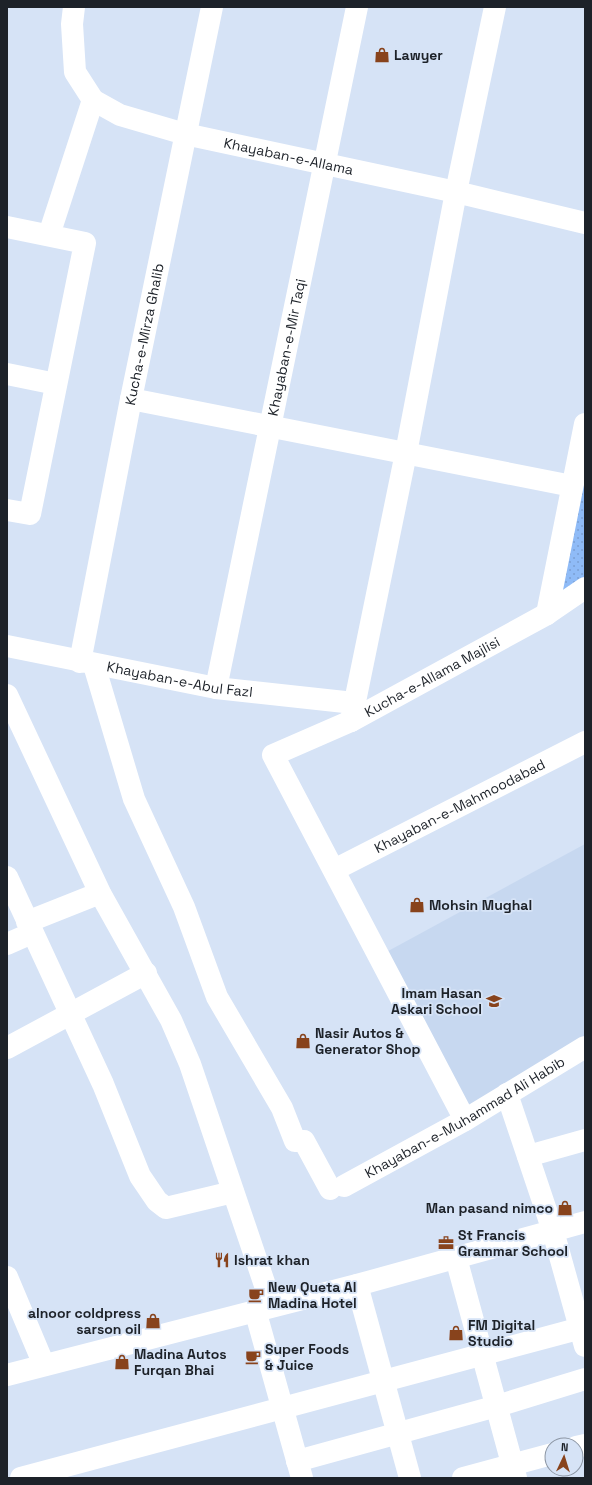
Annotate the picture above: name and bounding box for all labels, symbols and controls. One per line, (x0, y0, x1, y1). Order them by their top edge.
shop icon: Lawyer (373, 46, 391, 64)
place label: Lawyer (394, 46, 443, 64)
street label: Khayaban-e-Allama (222, 134, 355, 179)
street label: Kucha-e-Mirza Ghalib (121, 262, 168, 407)
street label: Khayaban-e-Mir Taqi (264, 277, 310, 418)
street label: Kucha-e-Allama Majlisi (361, 632, 503, 721)
street label: Khayaban-e-Abul Fazl (105, 657, 254, 701)
street label: Khayaban-e-Mahmoodabad (371, 755, 548, 857)
shop icon: Mohsin Mughal (408, 896, 426, 914)
place label: Mohsin Mughal (429, 896, 532, 914)
place label: Imam Hasan Askari School (391, 984, 482, 1018)
school or university icon: Imam Hasan Askari School (485, 992, 503, 1010)
place label: Nasir Autos & Generator Shop (315, 1024, 420, 1058)
shop icon: Nasir Autos & Generator Shop (294, 1032, 312, 1050)
street label: Khayaban-e-Muhammad Ali Habib (362, 1052, 568, 1182)
place label: Man pasand nimco (426, 1199, 553, 1217)
shop icon: Man pasand nimco (556, 1199, 574, 1217)
place label: St Francis Grammar School (458, 1226, 568, 1260)
office icon: St Francis Grammar School (437, 1234, 455, 1252)
restaurant icon: Ishrat khan (213, 1251, 231, 1269)
place label: Ishrat khan (234, 1251, 310, 1269)
place label: New Queta Al Madina Hotel (268, 1278, 357, 1312)
cafe icon: New Queta Al Madina Hotel (247, 1286, 265, 1304)
place label: alnoor coldpress sarson oil (28, 1304, 141, 1338)
shop icon: alnoor coldpress sarson oil (144, 1312, 162, 1330)
place label: FM Digital Studio (468, 1316, 535, 1350)
shop icon: FM Digital Studio (447, 1324, 465, 1342)
place label: Super Foods & Juice (265, 1340, 349, 1374)
place label: Madina Autos Furqan Bhai (134, 1345, 227, 1379)
cafe icon: Super Foods & Juice (244, 1348, 262, 1366)
shop icon: Madina Autos Furqan Bhai (113, 1353, 131, 1371)
north arrow (544, 1437, 584, 1477)
text: N (561, 1440, 569, 1454)

